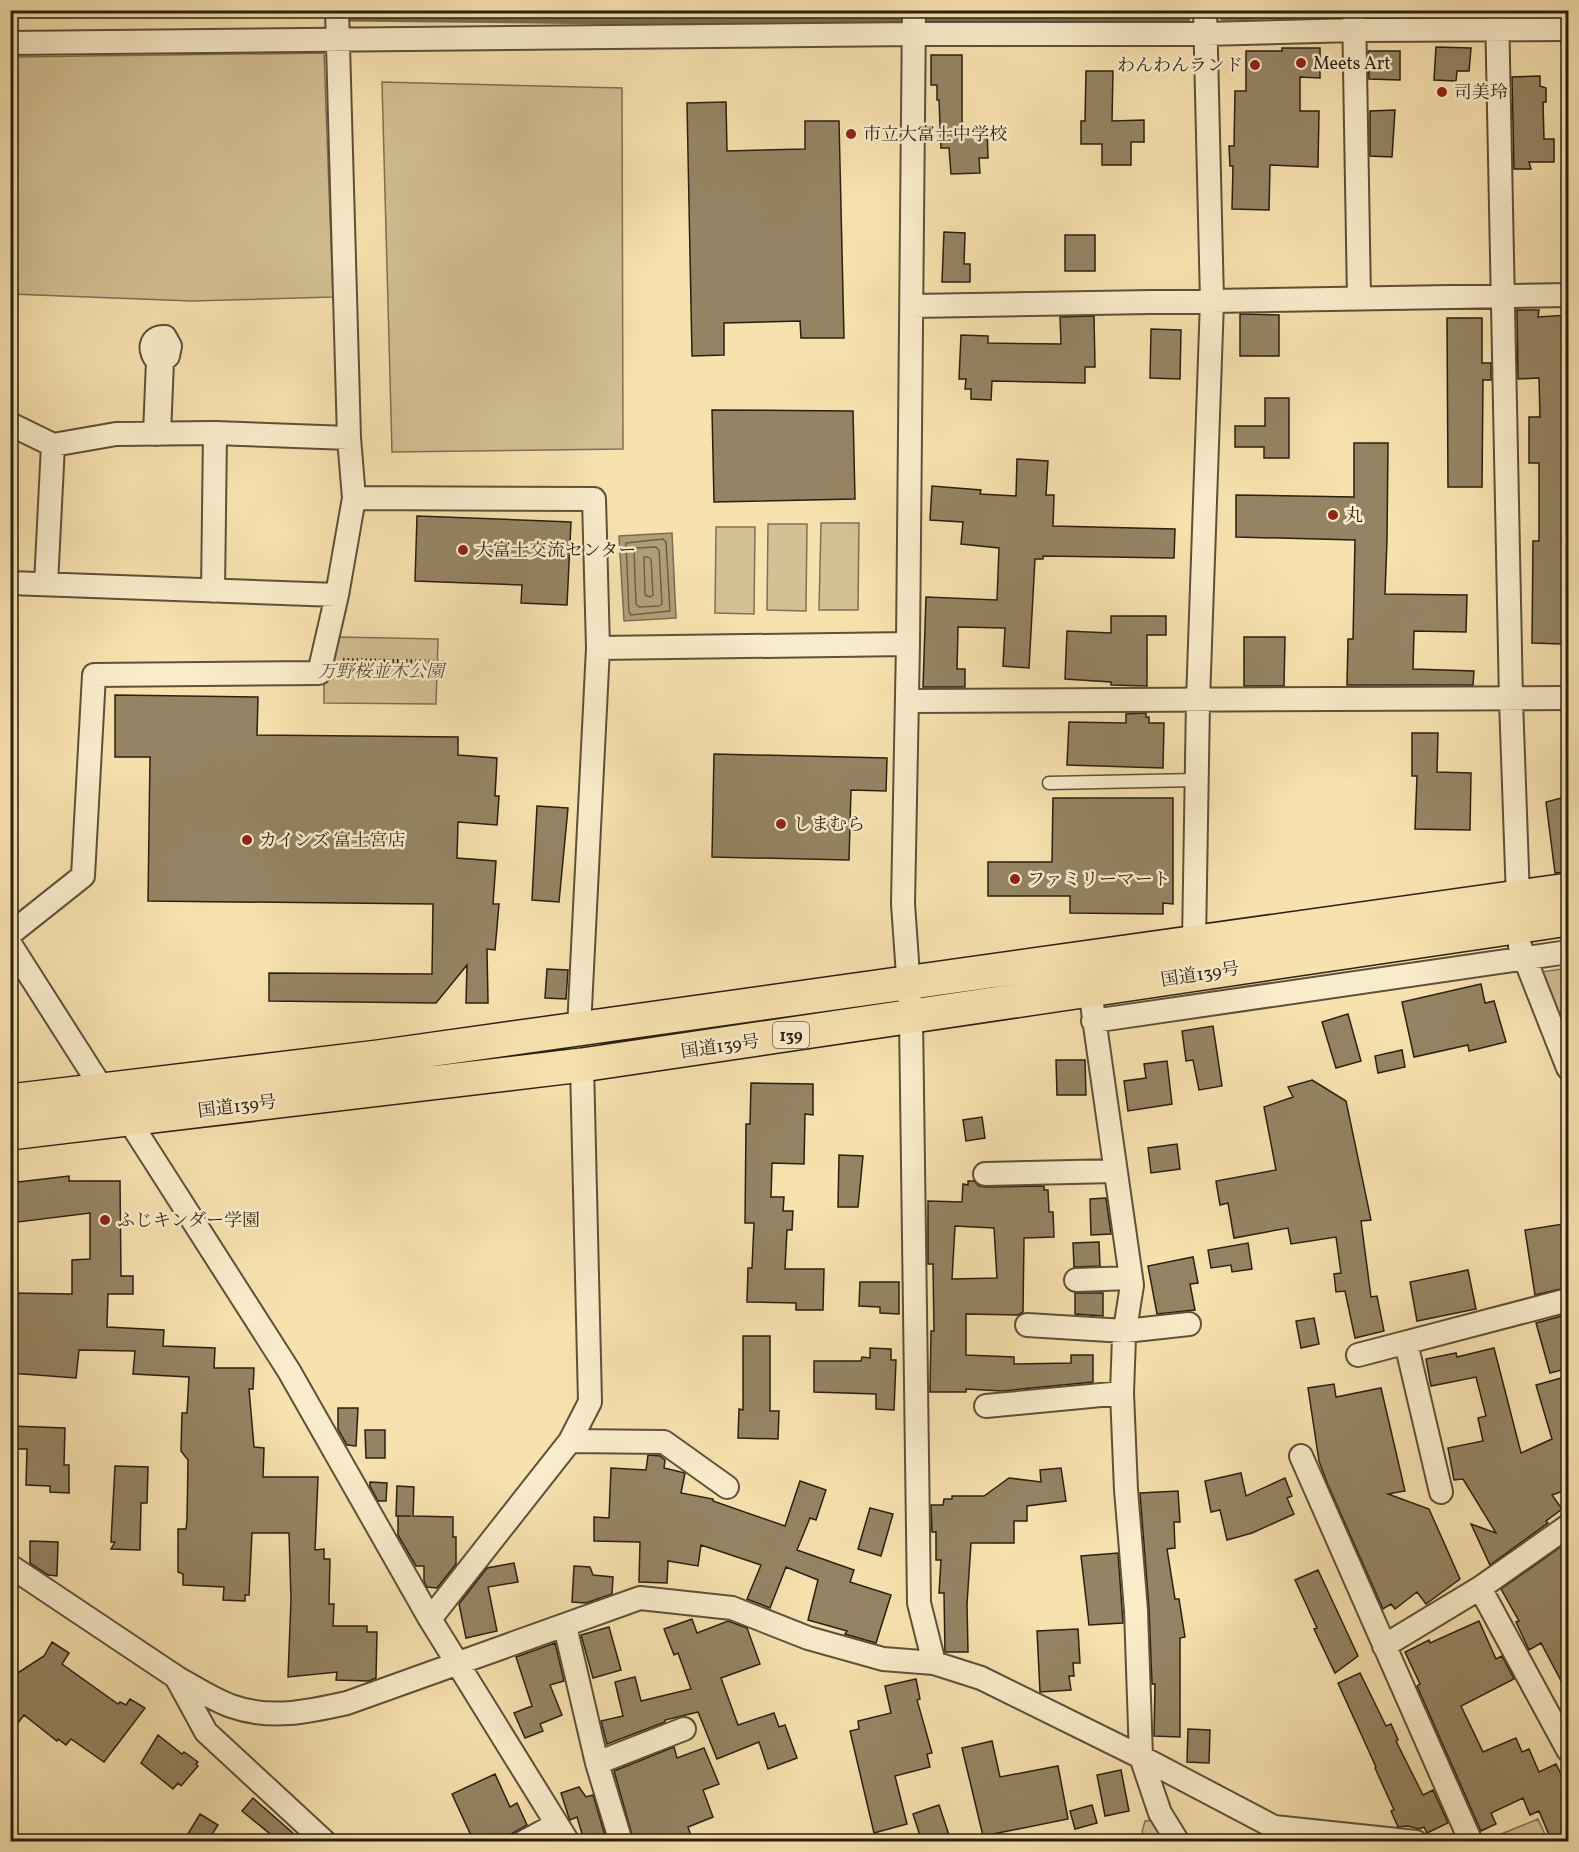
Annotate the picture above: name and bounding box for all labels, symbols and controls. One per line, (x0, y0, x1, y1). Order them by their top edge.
place label: Meets Art (1313, 52, 1391, 77)
place label: わんわんランド (1117, 54, 1243, 79)
marker: Meets Art (1294, 56, 1308, 70)
marker: わんわんランド (1248, 58, 1262, 72)
place label: 司美玲 (1454, 81, 1508, 106)
marker: 司美玲 (1435, 85, 1449, 99)
place label: 市立大富士中学校 (863, 123, 1007, 148)
marker: 市立大富士中学校 (844, 127, 858, 141)
place label: 丸 (1345, 504, 1363, 529)
marker: 丸 (1326, 508, 1340, 522)
place label: 大富士交流センター (475, 539, 636, 564)
marker: 大富士交流センター (456, 543, 470, 557)
park label: 万野桜並木公園 (318, 660, 447, 685)
place label: しまむら (793, 813, 865, 838)
marker: しまむら (774, 817, 788, 831)
place label: カインズ 富士宮店 (259, 829, 406, 854)
marker: カインズ 富士宮店 (240, 833, 254, 847)
place label: ファミリーマート (1027, 868, 1171, 893)
marker: ファミリーマート (1008, 872, 1022, 886)
street label: 国道139号 (1159, 957, 1241, 994)
road number: 139 (773, 1022, 809, 1048)
street label: 国道139号 (679, 1030, 761, 1065)
street label: 国道139号 (196, 1090, 278, 1125)
place label: ふじキンダー学園 (117, 1209, 260, 1234)
marker: ふじキンダー学園 (98, 1213, 112, 1227)

